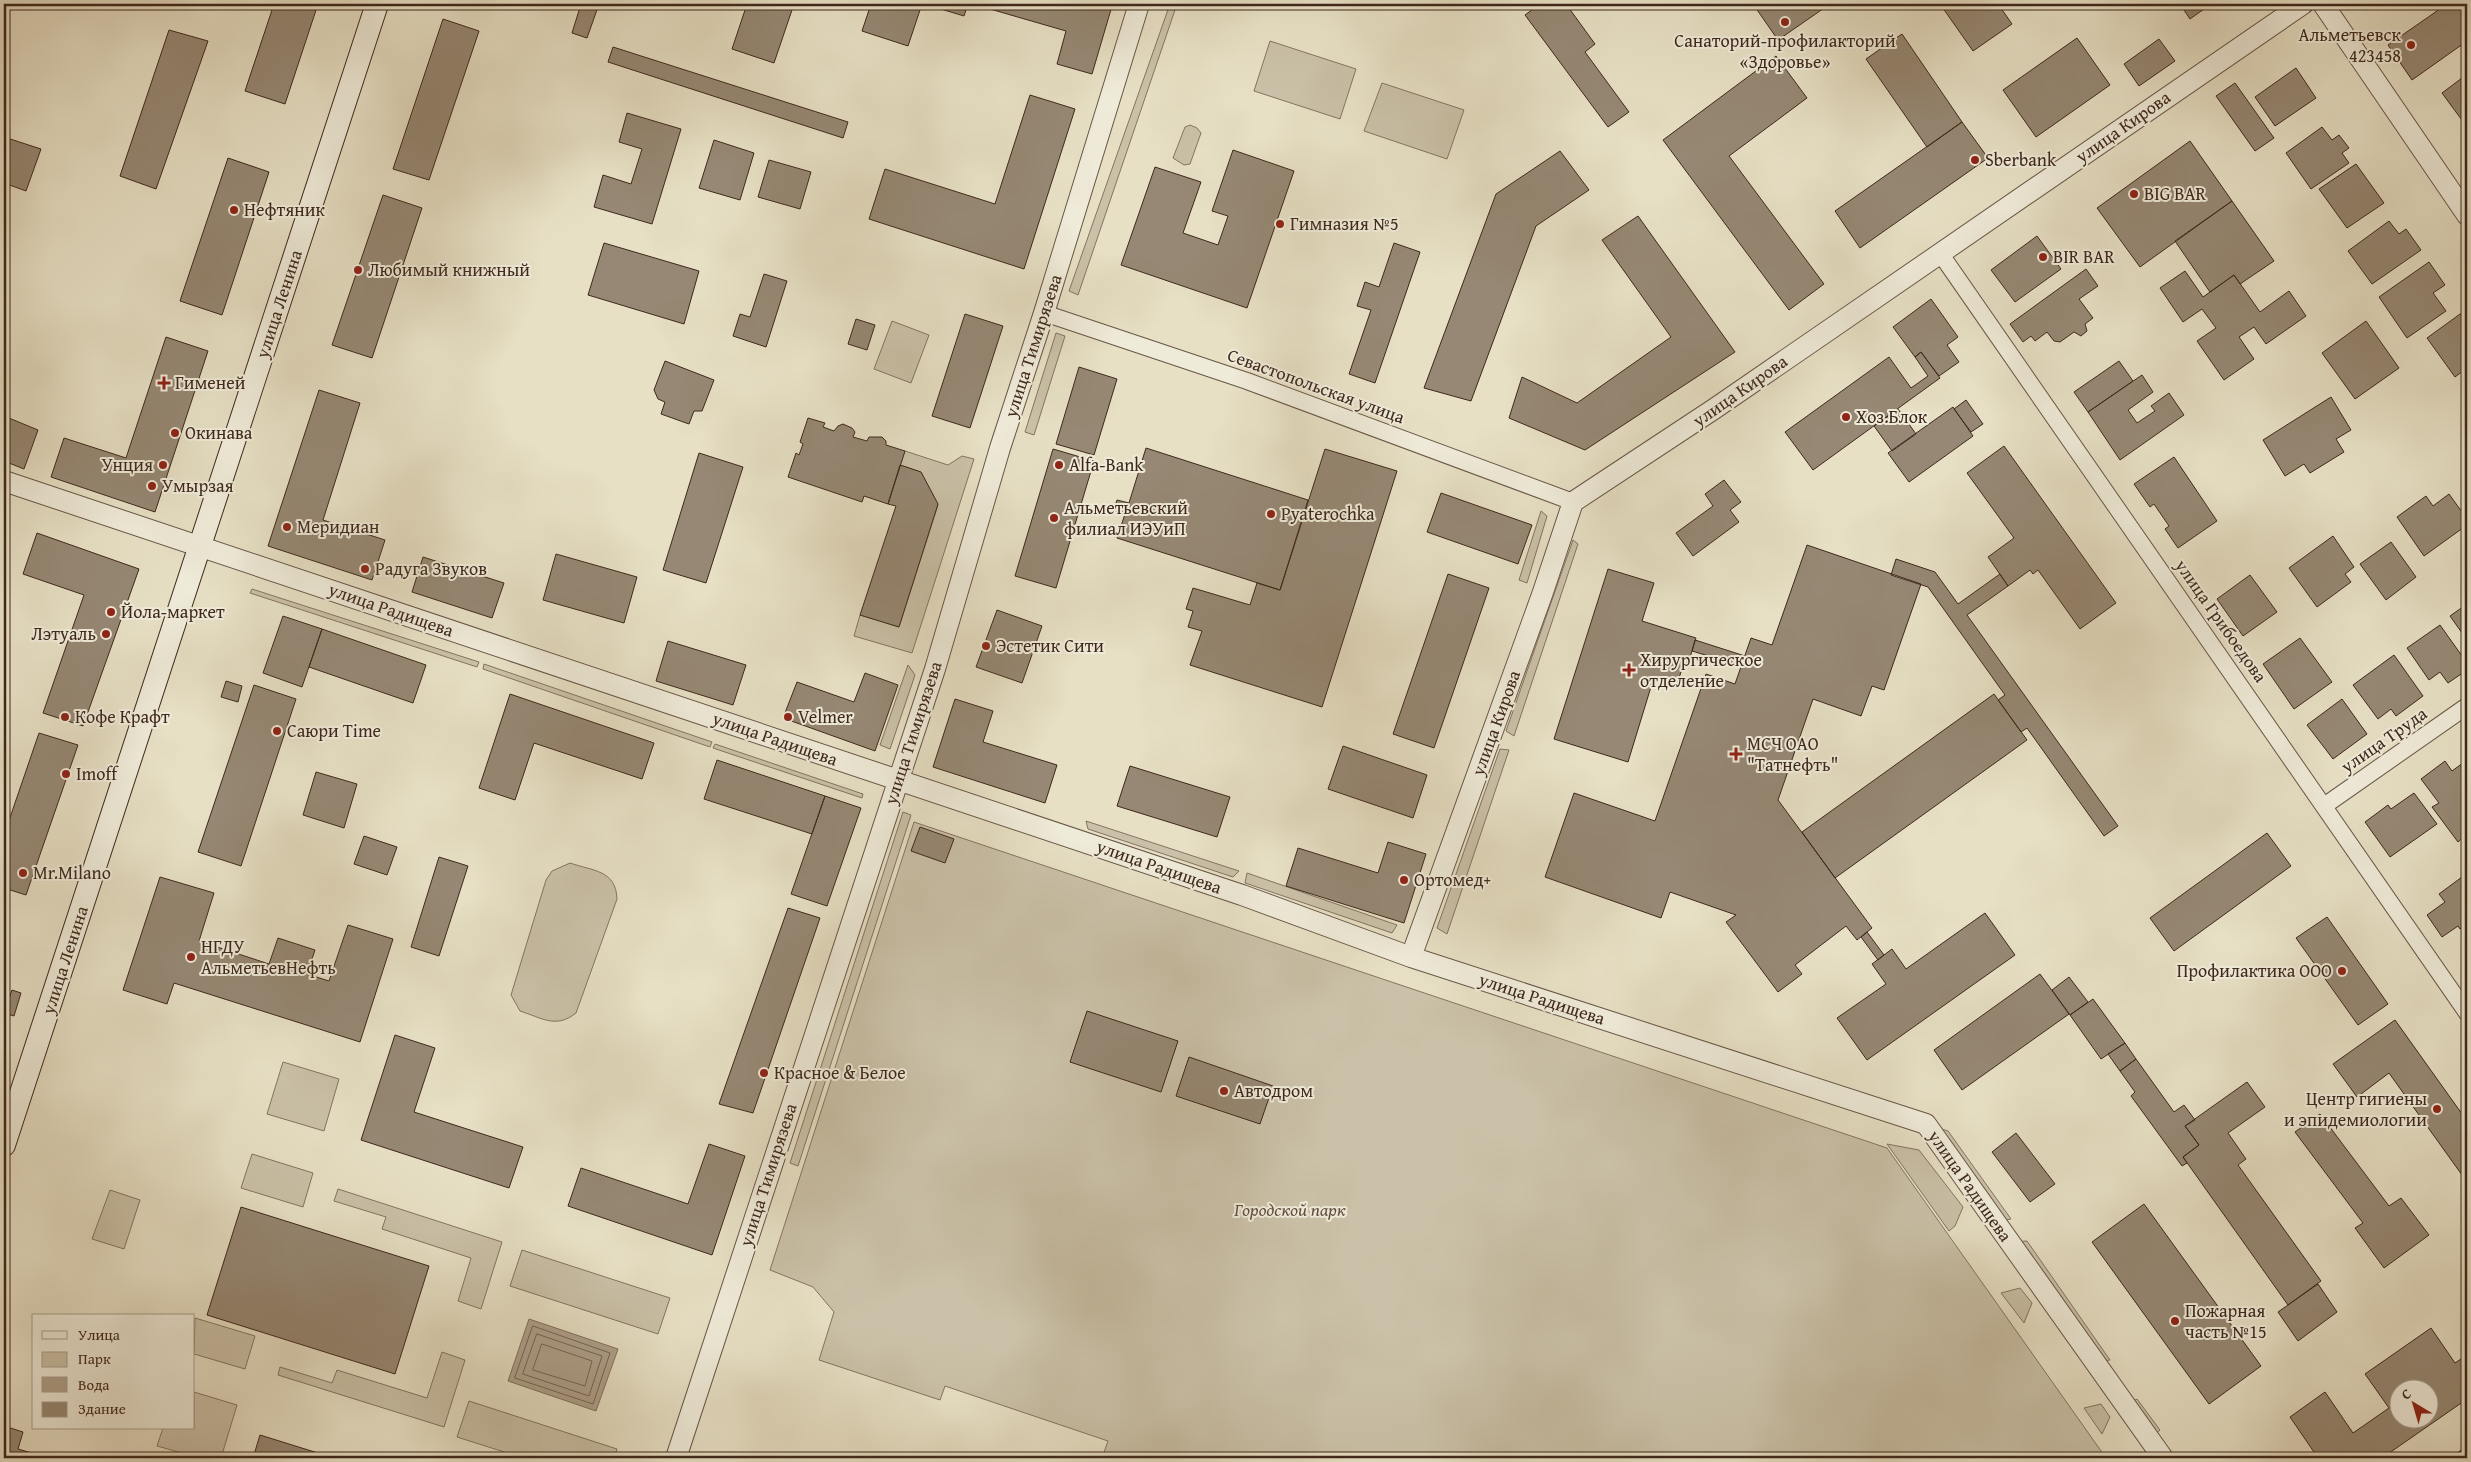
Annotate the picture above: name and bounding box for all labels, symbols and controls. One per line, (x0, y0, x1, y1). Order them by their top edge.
marker: Санаторий-профилакторий «Здоровье» (1779, 16, 1791, 28)
place label: Альметьевск 423458 (2299, 21, 2402, 69)
place label: Санаторий-профилакторий «Здоровье» (1674, 27, 1896, 75)
marker: Альметьевск 423458 (2405, 39, 2417, 51)
street label: улица Кирова (2069, 84, 2176, 170)
place label: Sberbank (1985, 146, 2057, 173)
marker: Sberbank (1969, 154, 1981, 166)
place label: BIG BAR (2144, 180, 2206, 207)
marker: BIG BAR (2128, 188, 2140, 200)
place label: Нефтяник (244, 196, 325, 223)
marker: Нефтяник (228, 204, 240, 216)
place label: Гимназия №5 (1290, 210, 1399, 237)
marker: Гимназия №5 (1274, 218, 1286, 230)
place label: BIR BAR (2053, 243, 2115, 270)
street label: улица Ленина (248, 246, 309, 363)
marker: BIR BAR (2037, 251, 2049, 263)
place label: Любимый книжный (368, 256, 530, 283)
marker: Любимый книжный (352, 264, 364, 276)
street label: улица Тимирязева (996, 270, 1069, 422)
street label: Севастопольская улица (1224, 341, 1409, 430)
street label: улица Кирова (1686, 348, 1793, 434)
place label: Гименей (175, 369, 246, 396)
marker: Гименей (157, 376, 171, 390)
place label: Хоз.Блок (1856, 403, 1928, 430)
marker: Хоз.Блок (1840, 411, 1852, 423)
place label: Окинава (185, 419, 253, 446)
marker: Окинава (169, 427, 181, 439)
place label: Унция (102, 451, 153, 478)
place label: Alfa-Bank (1069, 451, 1144, 478)
marker: Унция (157, 459, 169, 471)
marker: Alfa-Bank (1053, 459, 1065, 471)
place label: Умырзая (162, 472, 234, 499)
marker: Умырзая (146, 480, 158, 492)
place label: Альметьевский филиал ИЭУиП (1064, 494, 1188, 542)
place label: Pyaterochka (1281, 500, 1375, 527)
marker: Pyaterochka (1265, 508, 1277, 520)
marker: Альметьевский филиал ИЭУиП (1048, 512, 1060, 524)
place label: Меридиан (297, 513, 380, 540)
marker: Меридиан (281, 521, 293, 533)
street label: улица Грибоедова (2168, 553, 2274, 688)
place label: Радуга Звуков (375, 555, 487, 582)
marker: Радуга Звуков (359, 563, 371, 575)
street label: улица Радищева (324, 575, 458, 644)
place label: Йола-маркет (121, 598, 225, 625)
marker: Йола-маркет (105, 606, 117, 618)
place label: Лэтуаль (31, 620, 96, 647)
marker: Лэтуаль (100, 628, 112, 640)
place label: Эстетик Сити (996, 632, 1104, 659)
marker: Эстетик Сити (980, 640, 992, 652)
place label: Хирургическое отделение (1640, 646, 1762, 694)
street label: улица Тимирязева (876, 657, 949, 809)
marker: Хирургическое отделение (1622, 663, 1636, 677)
street label: улица Кирова (1464, 666, 1527, 780)
street label: улица Труда (2334, 700, 2433, 780)
place label: Кофе Крафт (75, 703, 170, 730)
place label: Velmer (798, 703, 853, 730)
street label: улица Радищева (708, 704, 842, 773)
marker: Кофе Крафт (59, 711, 71, 723)
marker: Velmer (782, 711, 794, 723)
place label: Саюри Time (287, 717, 381, 744)
marker: Саюри Time (271, 725, 283, 737)
place label: МСЧ ОАО "Татнефть" (1747, 730, 1838, 778)
marker: МСЧ ОАО "Татнефть" (1729, 747, 1743, 761)
place label: Imoff (76, 760, 119, 787)
marker: Imoff (60, 768, 72, 780)
street label: улица Радищева (1092, 832, 1226, 901)
place label: Mr.Milano (33, 859, 111, 886)
place label: Ортомед+ (1414, 866, 1491, 893)
marker: Mr.Milano (17, 867, 29, 879)
marker: Ортомед+ (1398, 874, 1410, 886)
street label: улица Ленина (34, 902, 95, 1019)
place label: НГДУ АльметьевНефть (201, 933, 336, 981)
marker: НГДУ АльметьевНефть (185, 951, 197, 963)
place label: Профилактика ООО (2177, 957, 2332, 984)
street label: улица Радищева (1475, 965, 1609, 1032)
marker: Профилактика ООО (2336, 965, 2348, 977)
place label: Красное & Белое (774, 1059, 906, 1086)
marker: Красное & Белое (758, 1067, 770, 1079)
place label: Автодром (1234, 1077, 1313, 1104)
marker: Автодром (1218, 1085, 1230, 1097)
place label: Центр гигиены и эпидемиологии (2284, 1085, 2427, 1133)
street label: улица Тимирязева (731, 1099, 804, 1251)
marker: Центр гигиены и эпидемиологии (2431, 1103, 2443, 1115)
street label: улица Радищева (1921, 1124, 2019, 1247)
park label: Городской парк (1233, 1196, 1346, 1223)
place label: Пожарная часть №15 (2185, 1297, 2267, 1345)
legend (32, 1314, 195, 1430)
marker: Пожарная часть №15 (2169, 1315, 2181, 1327)
text: Улица (78, 1324, 121, 1345)
text: Парк (78, 1348, 111, 1369)
text: Вода (78, 1374, 110, 1395)
north arrow (2388, 1380, 2438, 1430)
text: С (2397, 1383, 2415, 1404)
text: Здание (78, 1398, 126, 1419)

